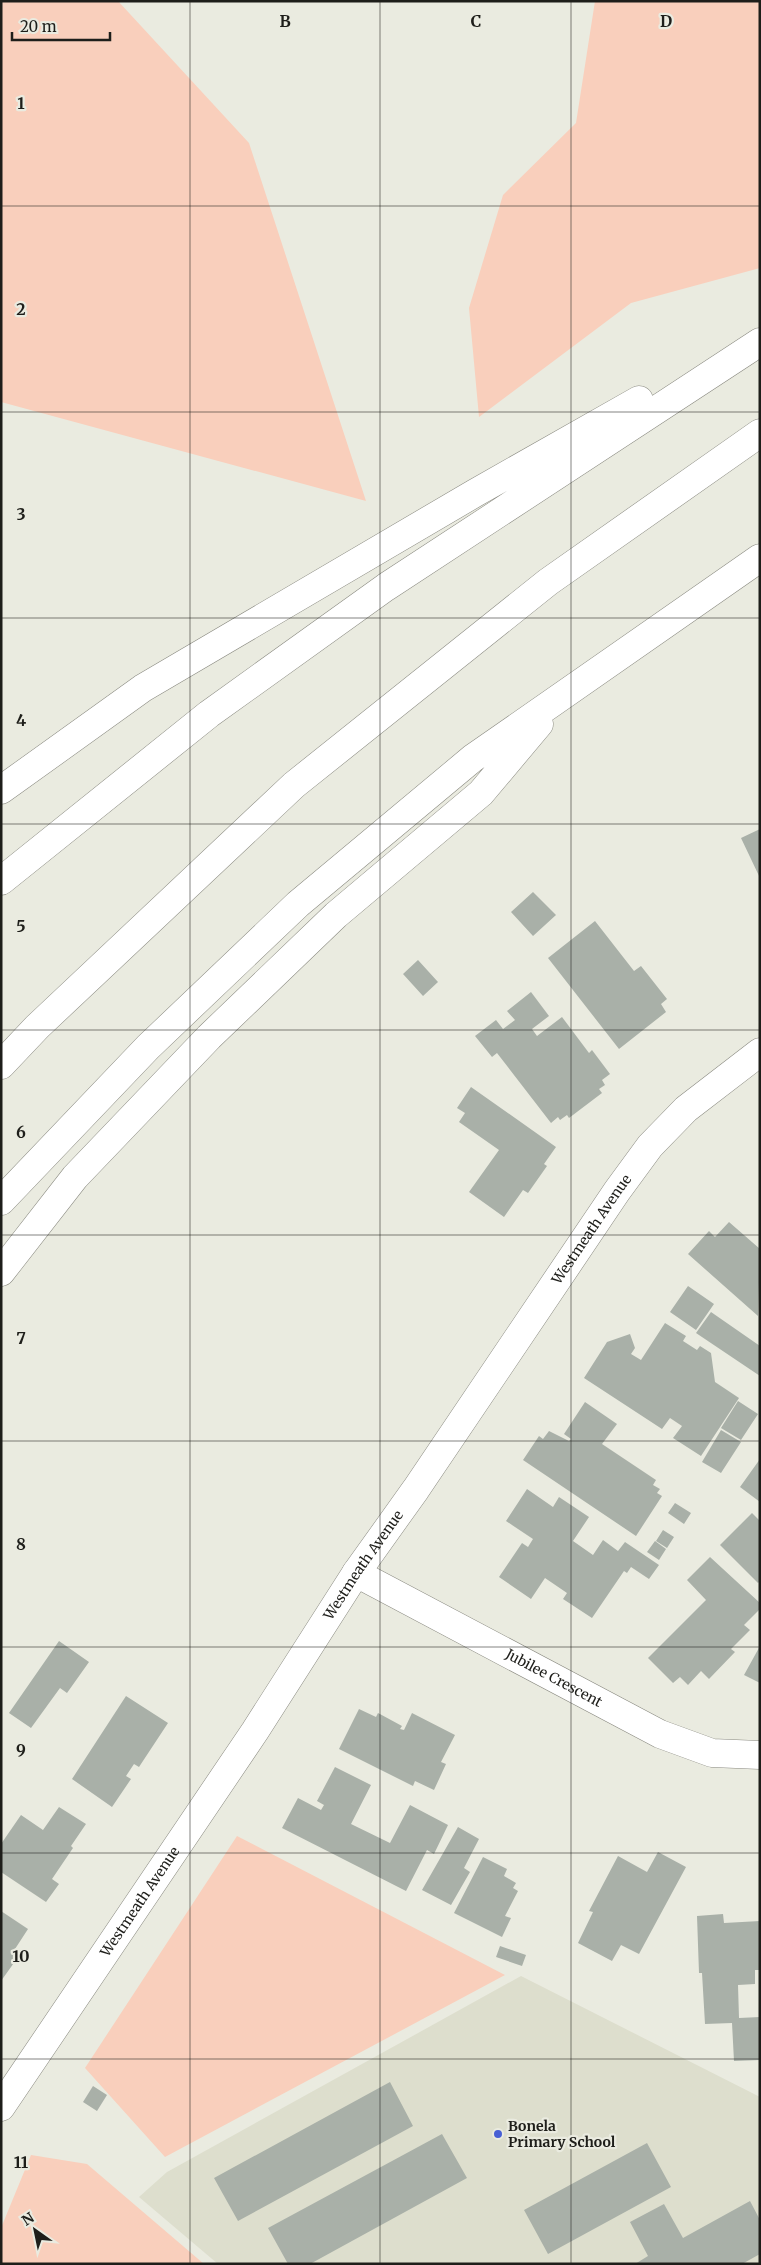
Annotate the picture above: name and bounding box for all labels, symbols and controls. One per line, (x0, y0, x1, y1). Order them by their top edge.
scale bar (12, 10, 110, 42)
text: B (279, 11, 291, 31)
text: C (471, 11, 481, 31)
text: D (660, 11, 672, 31)
text: 20 m (20, 17, 57, 36)
text: 1 (17, 93, 25, 113)
text: 2 (16, 299, 26, 319)
text: 3 (16, 504, 26, 524)
text: 4 (16, 710, 26, 730)
text: 5 (16, 916, 26, 936)
text: 6 (16, 1122, 26, 1142)
street label: Westmeath Avenue (547, 1171, 635, 1288)
text: 7 (16, 1328, 26, 1348)
street label: Westmeath Avenue (319, 1507, 407, 1624)
text: 8 (16, 1534, 26, 1554)
street label: Jubilee Crescent (502, 1644, 606, 1711)
text: 9 (16, 1740, 26, 1760)
street label: Westmeath Avenue (96, 1843, 183, 1961)
text: 10 (12, 1946, 30, 1966)
place label: Bonela Primary School (508, 2117, 616, 2151)
marker: Bonela Primary School (492, 2128, 504, 2140)
text: 11 (14, 2152, 29, 2172)
north arrow (10, 2205, 60, 2255)
text: N (18, 2209, 37, 2230)

